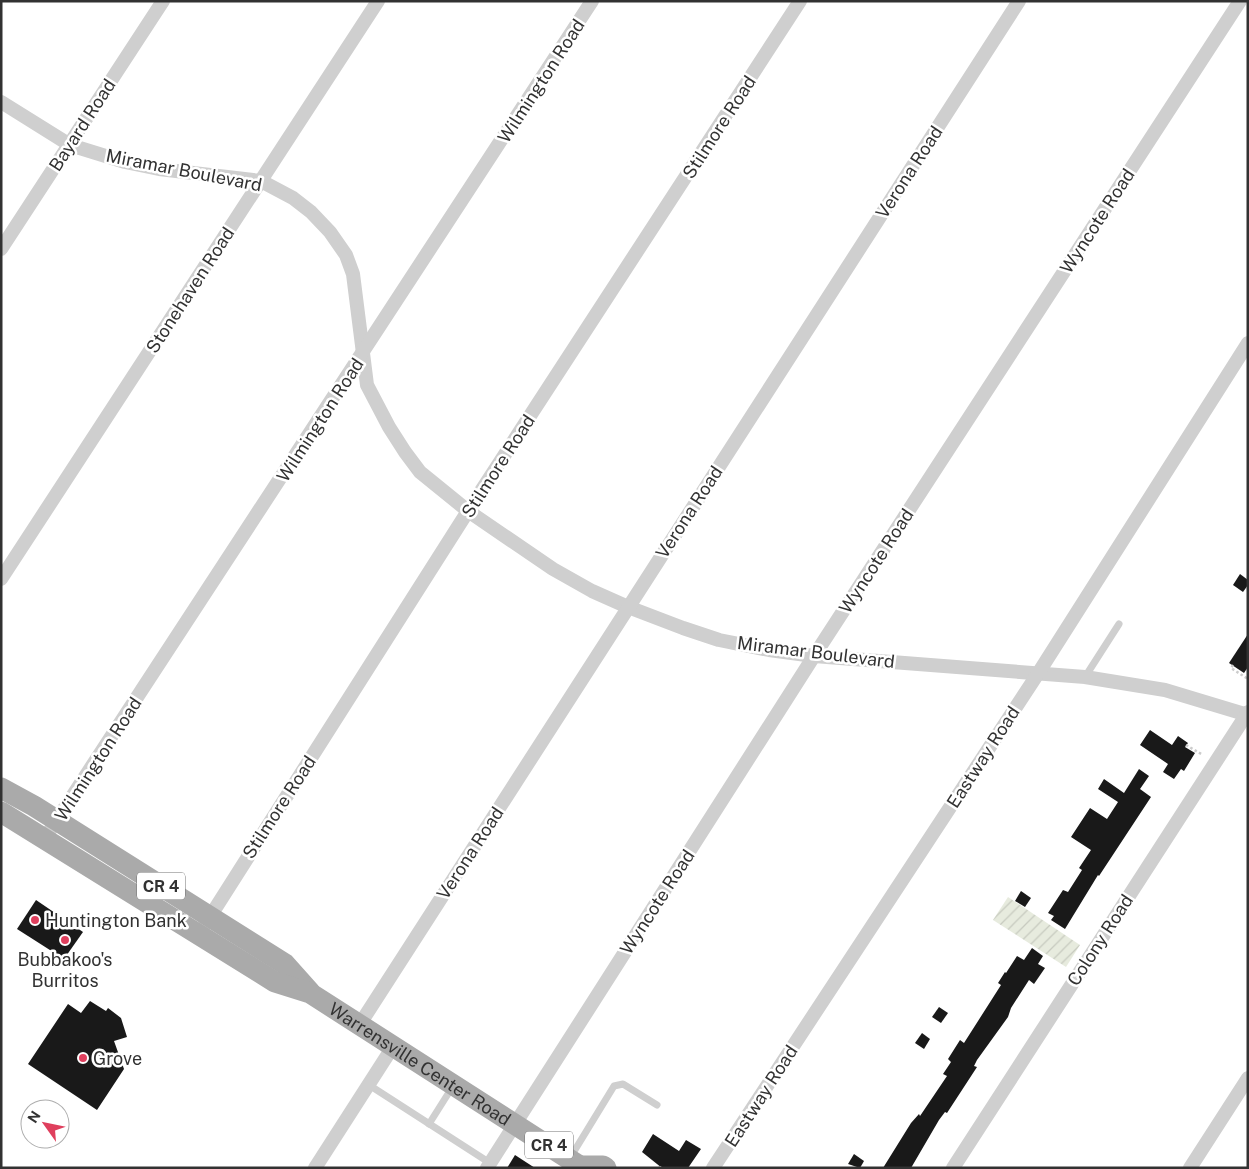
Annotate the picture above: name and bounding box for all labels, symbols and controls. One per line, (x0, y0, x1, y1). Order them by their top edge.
street label: Wilmington Road (493, 15, 589, 147)
street label: Stilmore Road (678, 72, 760, 182)
street label: Bayard Road (44, 75, 120, 175)
street label: Verona Road (871, 122, 947, 222)
street label: Miramar Boulevard (104, 145, 264, 195)
street label: Wyncote Road (1055, 165, 1139, 277)
street label: Stonehaven Road (142, 223, 238, 357)
street label: Wilmington Road (272, 354, 368, 486)
street label: Stilmore Road (457, 411, 539, 521)
street label: Verona Road (651, 462, 727, 562)
street label: Wyncote Road (834, 505, 918, 617)
street label: Miramar Boulevard (736, 632, 896, 672)
street label: Wilmington Road (50, 693, 146, 825)
street label: Eastway Road (942, 702, 1024, 812)
street label: Stilmore Road (238, 752, 320, 862)
street label: Verona Road (432, 803, 508, 903)
street label: Wyncote Road (615, 846, 699, 958)
road number: CR 4 (137, 872, 185, 899)
street label: Colony Road (1063, 891, 1137, 989)
place label: Huntington Bank (45, 910, 187, 931)
marker: Huntington Bank (29, 914, 41, 926)
marker: Bubbakoo's Burritos (59, 934, 71, 946)
place label: Bubbakoo's Burritos (18, 949, 112, 991)
street label: Warrensville Center Road (325, 998, 515, 1130)
street label: Eastway Road (720, 1041, 802, 1151)
place label: Grove (93, 1048, 142, 1069)
marker: Grove (77, 1052, 89, 1064)
north arrow (20, 1099, 70, 1149)
text: N (24, 1108, 44, 1126)
road number: CR 4 (525, 1132, 573, 1158)

